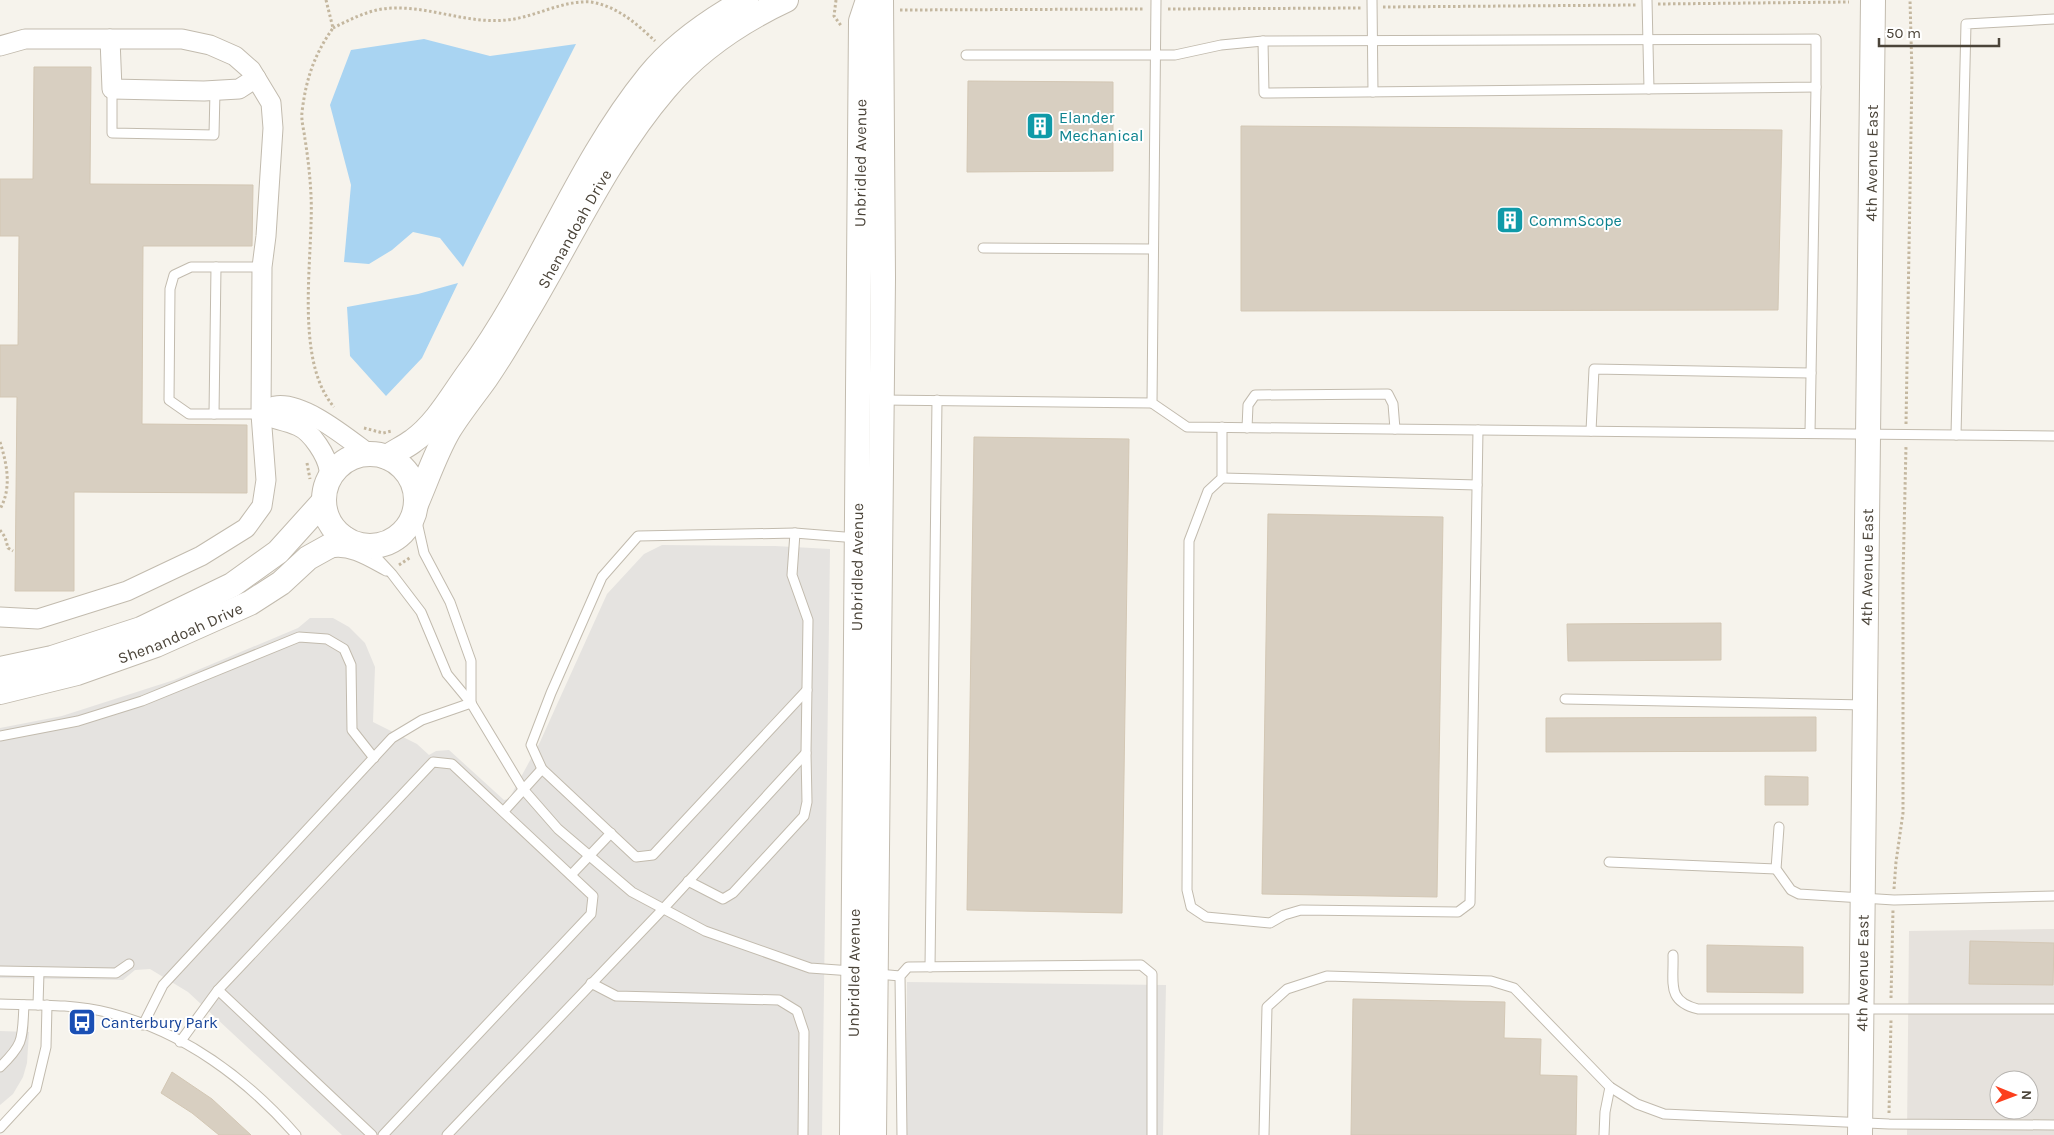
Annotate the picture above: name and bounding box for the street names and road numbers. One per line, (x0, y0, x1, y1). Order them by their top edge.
street label: Unbridled Avenue (850, 99, 870, 227)
street label: 4th Avenue East (1861, 104, 1882, 222)
street label: Shenandoah Drive (534, 166, 616, 292)
street label: Unbridled Avenue (847, 503, 867, 631)
street label: 4th Avenue East (1857, 508, 1877, 626)
street label: Shenandoah Drive (115, 599, 246, 668)
street label: Unbridled Avenue (844, 909, 864, 1037)
street label: 4th Avenue East (1852, 914, 1873, 1032)

